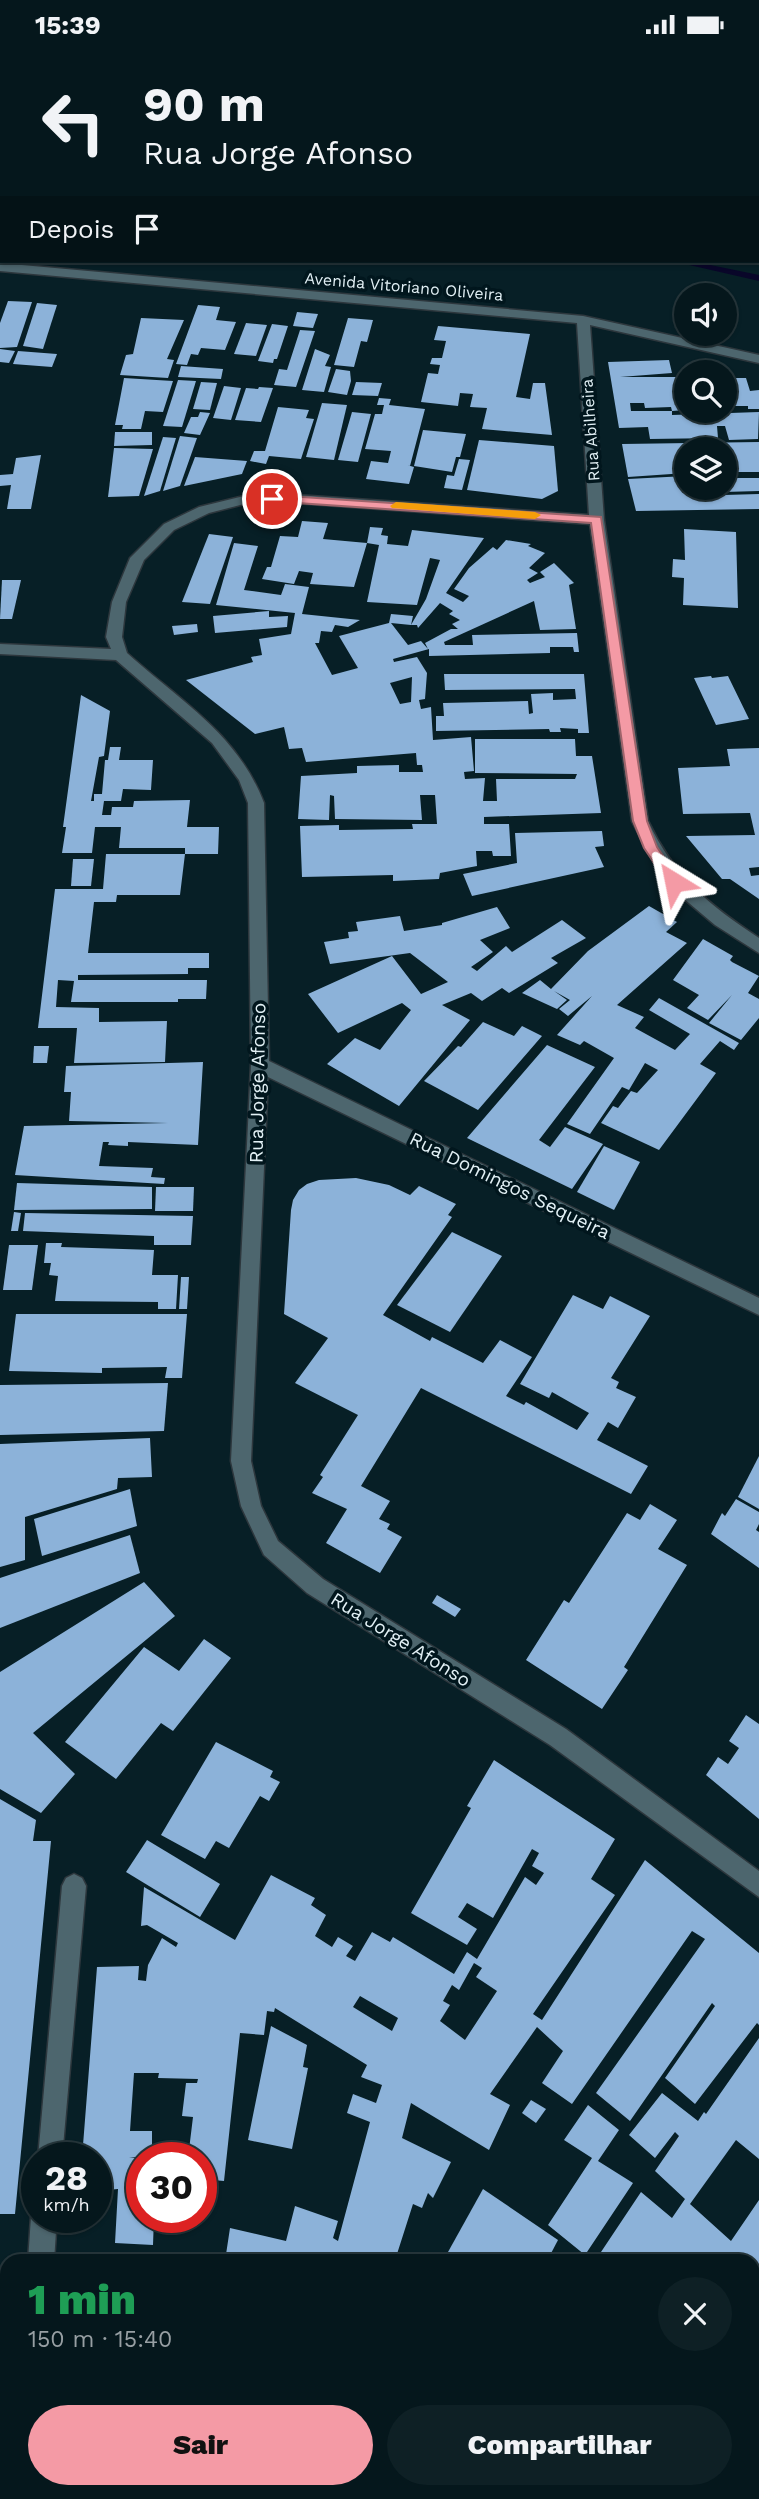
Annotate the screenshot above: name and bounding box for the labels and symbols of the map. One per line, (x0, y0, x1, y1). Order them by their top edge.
street label: Avenida Vitoriano Oliveira (304, 268, 504, 305)
street label: Rua Abilheira (577, 378, 604, 482)
pin (242, 469, 302, 529)
position arrow (637, 845, 711, 919)
street label: Rua Jorge Afonso (245, 1003, 270, 1163)
street label: Rua Domingos Sequeira (406, 1127, 614, 1244)
street label: Rua Jorge Afonso (327, 1587, 475, 1692)
speed limit sign: 30 (126, 2142, 217, 2233)

